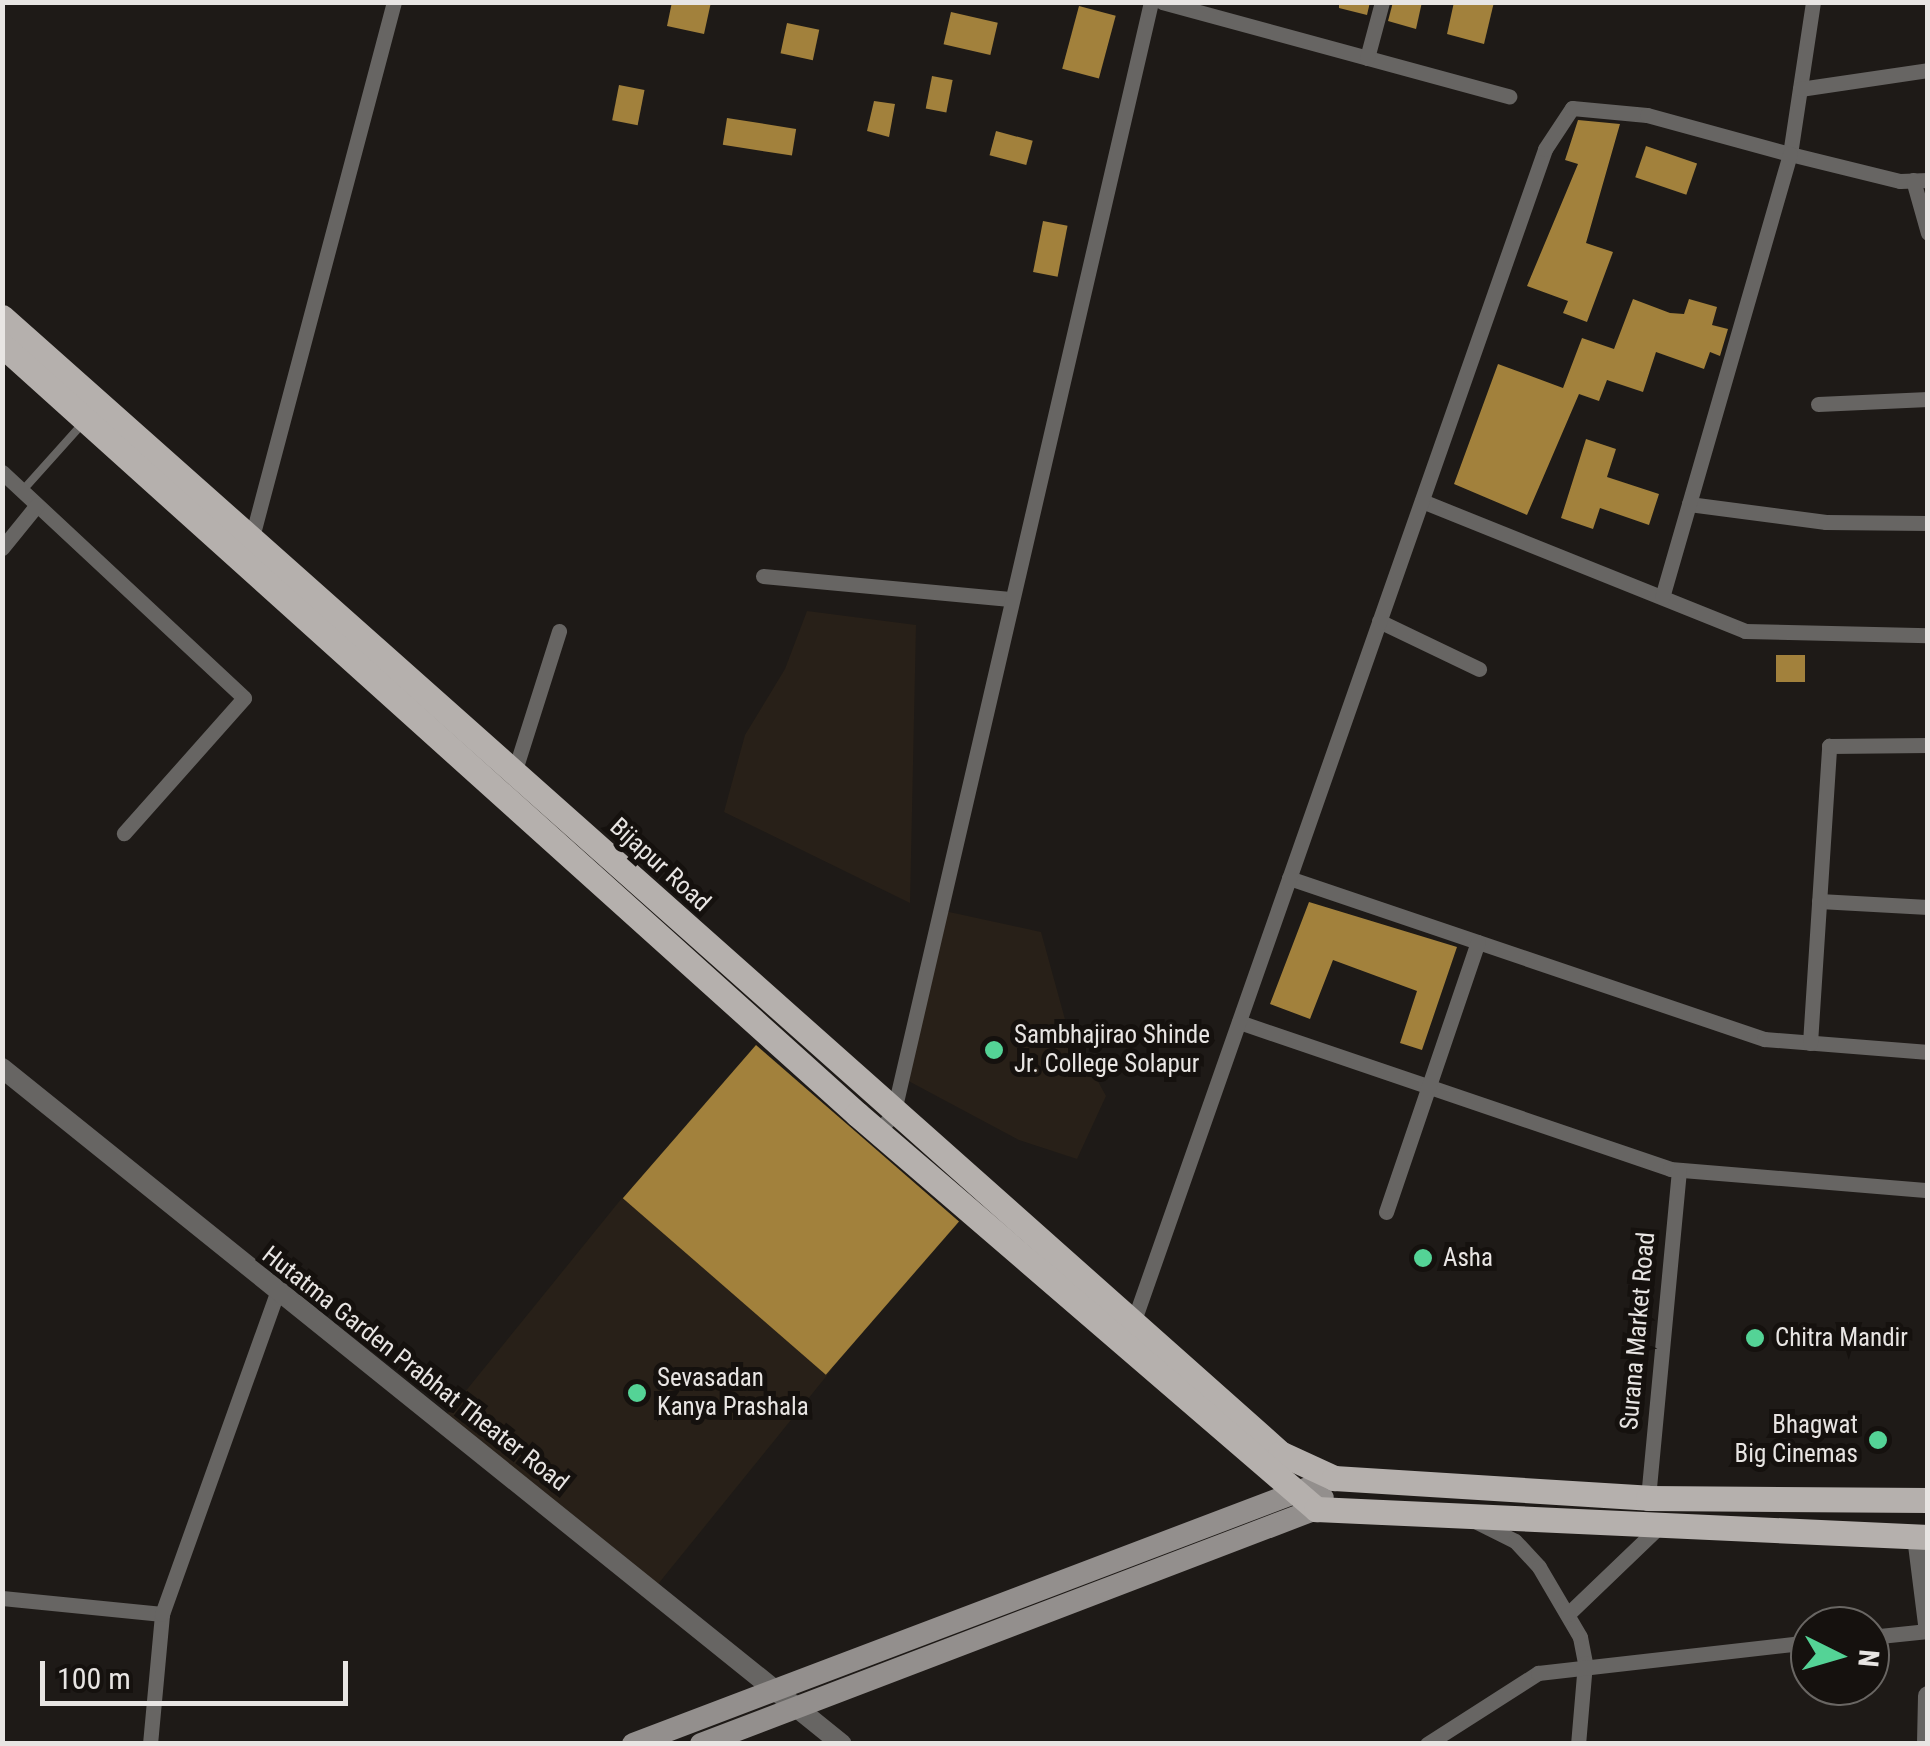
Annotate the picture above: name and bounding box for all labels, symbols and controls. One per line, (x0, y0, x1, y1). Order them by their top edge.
street label: Bijapur Road (604, 812, 716, 918)
place label: Sambhajirao Shinde Jr. College Solapur (1014, 1021, 1210, 1080)
marker: Sambhajirao Shinde Jr. College Solapur (983, 1039, 1005, 1061)
street label: Surana Market Road (1614, 1231, 1662, 1431)
street label: Hutatma Garden Prabhat Theater Road (256, 1240, 574, 1498)
place label: Asha (1443, 1243, 1493, 1273)
marker: Asha (1412, 1247, 1434, 1269)
place label: Chitra Mandir (1775, 1323, 1908, 1353)
marker: Chitra Mandir (1744, 1327, 1766, 1349)
place label: Sevasadan Kanya Prashala (657, 1364, 809, 1423)
marker: Sevasadan Kanya Prashala (626, 1382, 648, 1404)
place label: Bhagwat Big Cinemas (1735, 1411, 1858, 1470)
marker: Bhagwat Big Cinemas (1867, 1429, 1889, 1451)
north arrow (1790, 1606, 1890, 1706)
scale bar (45, 1641, 352, 1703)
text: N (1851, 1649, 1886, 1668)
text: 100 m (57, 1661, 131, 1696)

